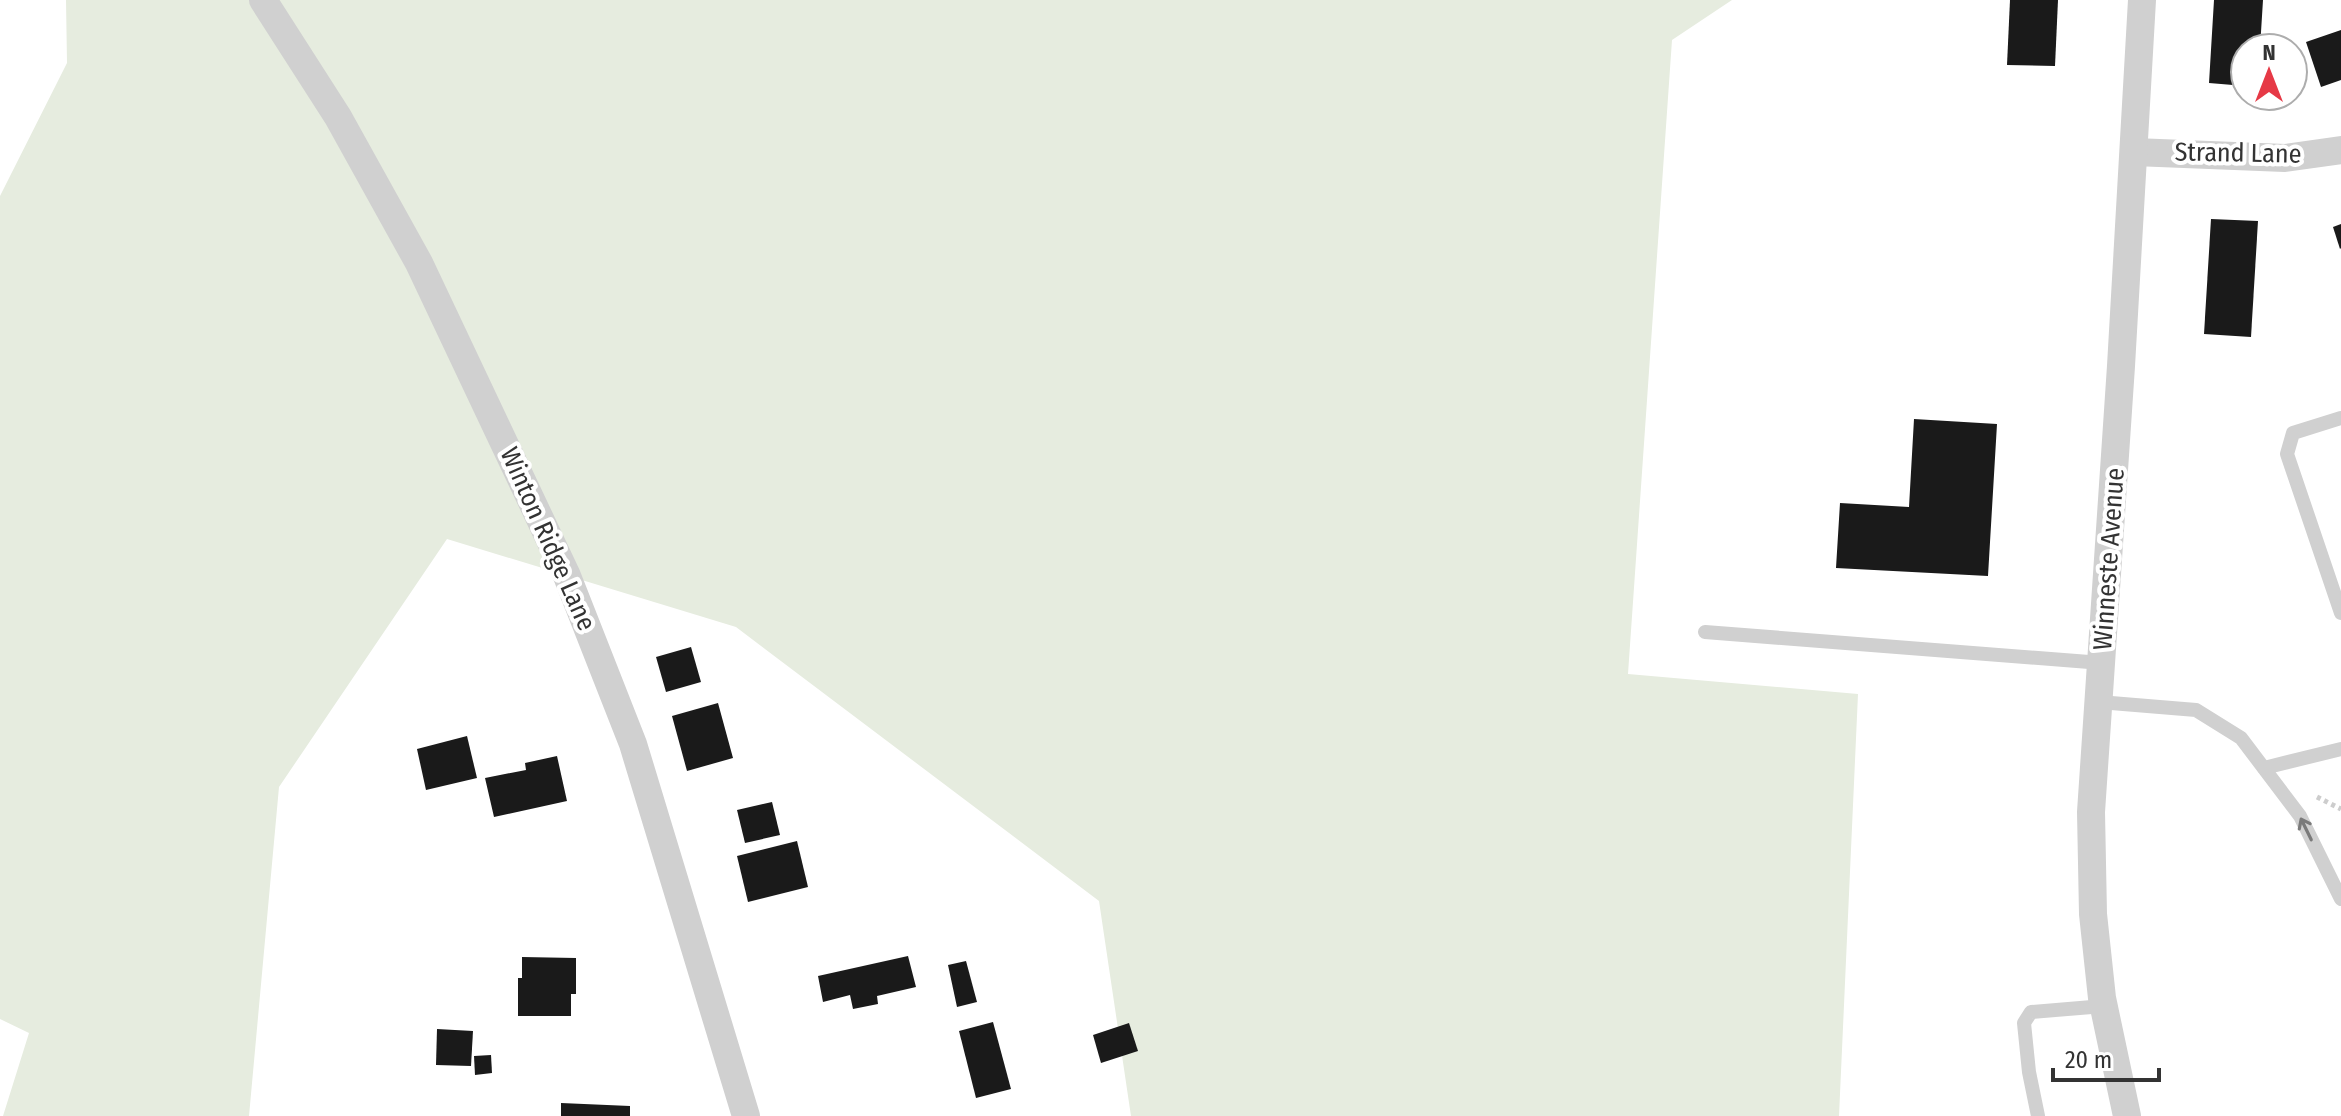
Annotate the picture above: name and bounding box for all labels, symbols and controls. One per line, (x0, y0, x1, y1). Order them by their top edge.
north arrow (2229, 32, 2309, 112)
text: N (2262, 39, 2276, 66)
street label: Strand Lane (2174, 136, 2302, 170)
street label: Winton Ridge Lane (494, 443, 602, 635)
street label: Winneste Avenue (2087, 467, 2131, 651)
one-way arrow (2298, 818, 2314, 842)
scale bar (2053, 1032, 2159, 1082)
text: 20 m (2065, 1046, 2112, 1074)

